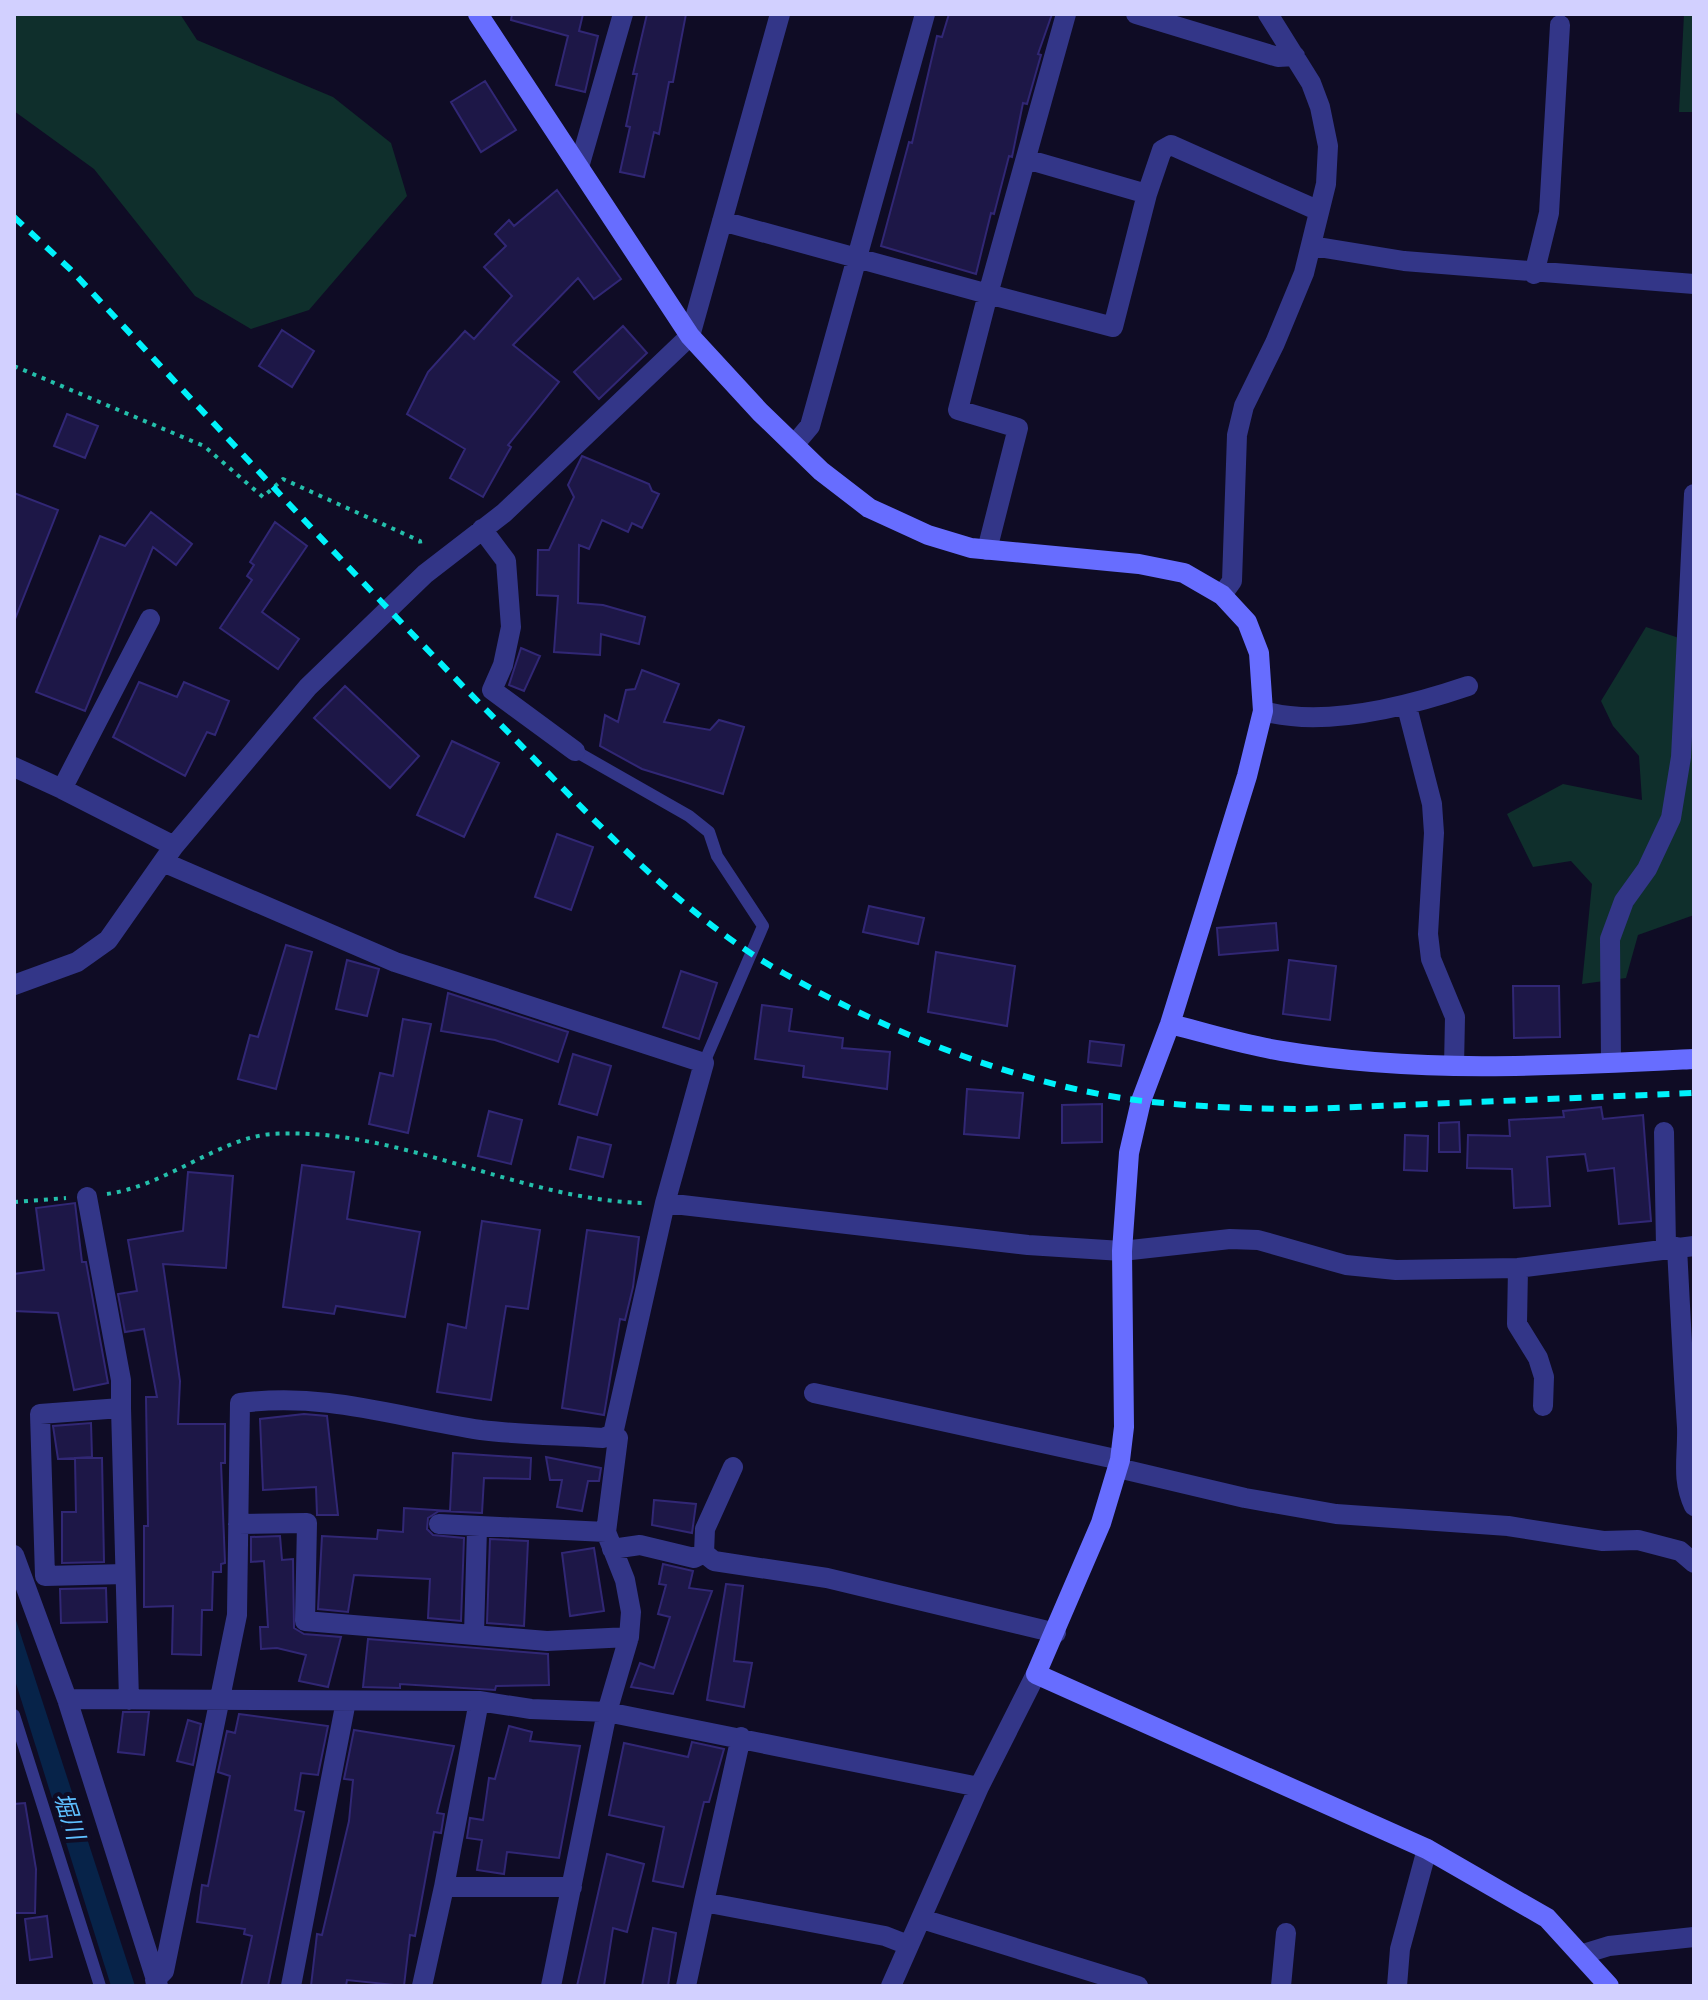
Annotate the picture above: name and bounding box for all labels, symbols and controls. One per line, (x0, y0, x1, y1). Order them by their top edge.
water label: 堀川 (48, 1788, 93, 1846)

